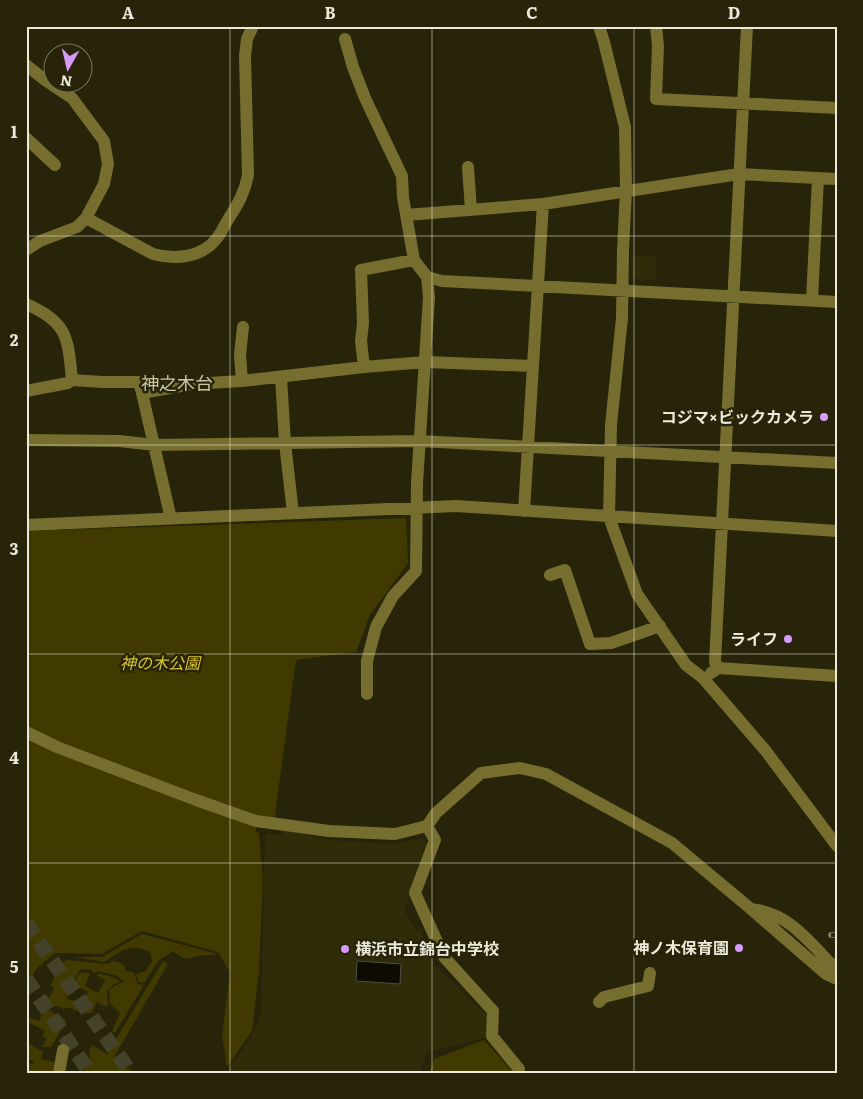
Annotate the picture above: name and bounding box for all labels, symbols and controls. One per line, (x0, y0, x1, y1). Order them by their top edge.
text: A (122, 0, 134, 24)
text: B (324, 0, 336, 24)
text: C (526, 0, 538, 24)
text: D (728, 0, 740, 24)
north arrow (42, 42, 92, 92)
text: N (59, 71, 73, 93)
text: 1 (11, 119, 18, 143)
text: 2 (10, 327, 19, 351)
district label: 神之木台 (141, 369, 213, 396)
place label: コジマ×ビックカメラ (661, 404, 814, 428)
marker: コジマ×ビックカメラ (818, 411, 830, 423)
text: 3 (10, 536, 19, 560)
place label: ライフ (730, 626, 778, 650)
marker: ライフ (782, 633, 794, 645)
park label: 神の木公園 (120, 650, 202, 674)
text: 4 (9, 745, 19, 769)
place label: 神ノ木保育園 (633, 935, 729, 959)
place label: 横浜市立錦台中学校 (355, 936, 499, 960)
marker: 神ノ木保育園 (733, 942, 745, 954)
marker: 横浜市立錦台中学校 (339, 943, 351, 955)
text: 5 (10, 954, 19, 978)

